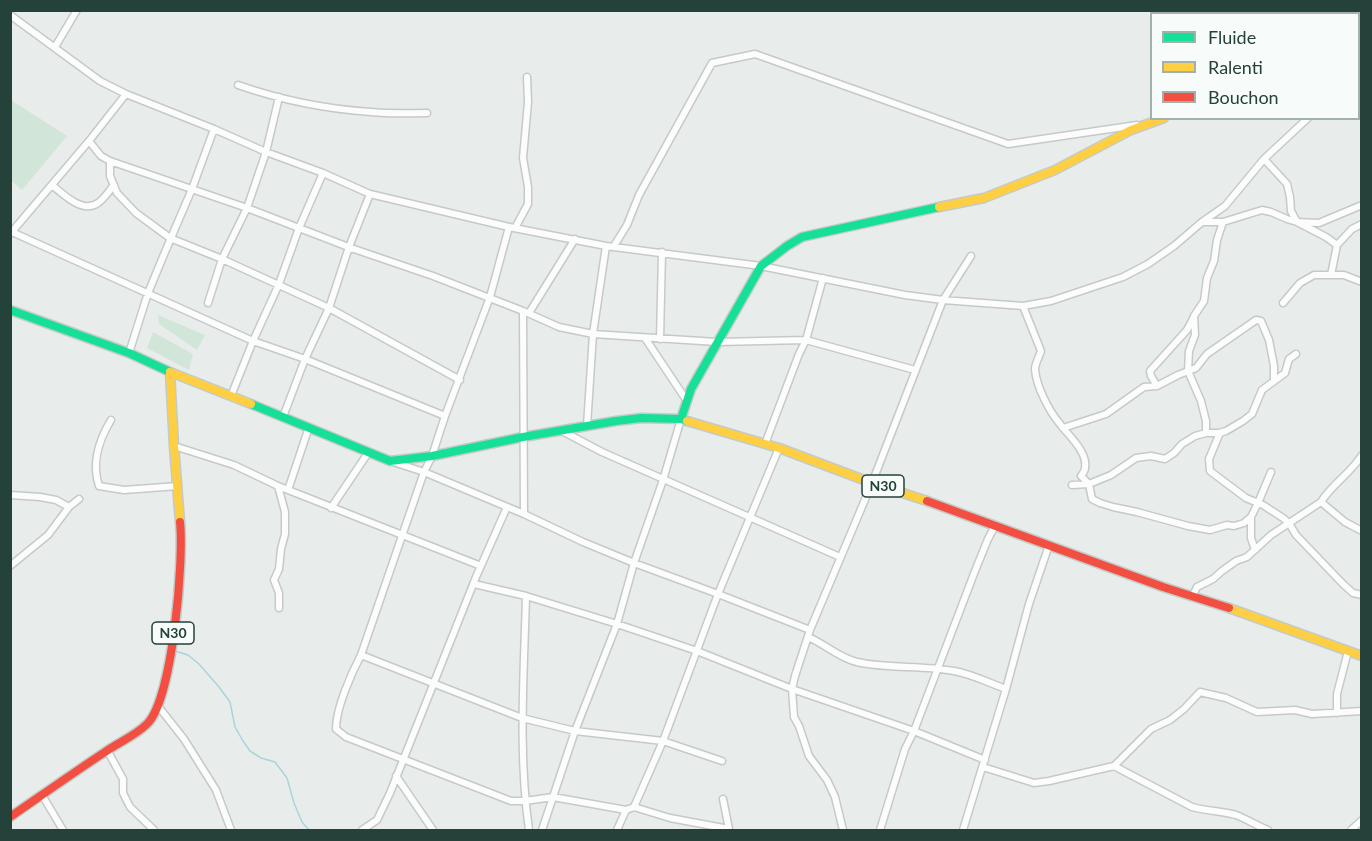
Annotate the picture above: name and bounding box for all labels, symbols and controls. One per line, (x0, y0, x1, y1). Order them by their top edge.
legend (1150, 12, 1360, 120)
text: Fluide (1208, 26, 1256, 48)
text: Ralenti (1208, 56, 1263, 78)
text: Bouchon (1208, 86, 1279, 108)
road number: N30 (862, 475, 904, 497)
road number: N30 (152, 622, 194, 644)

